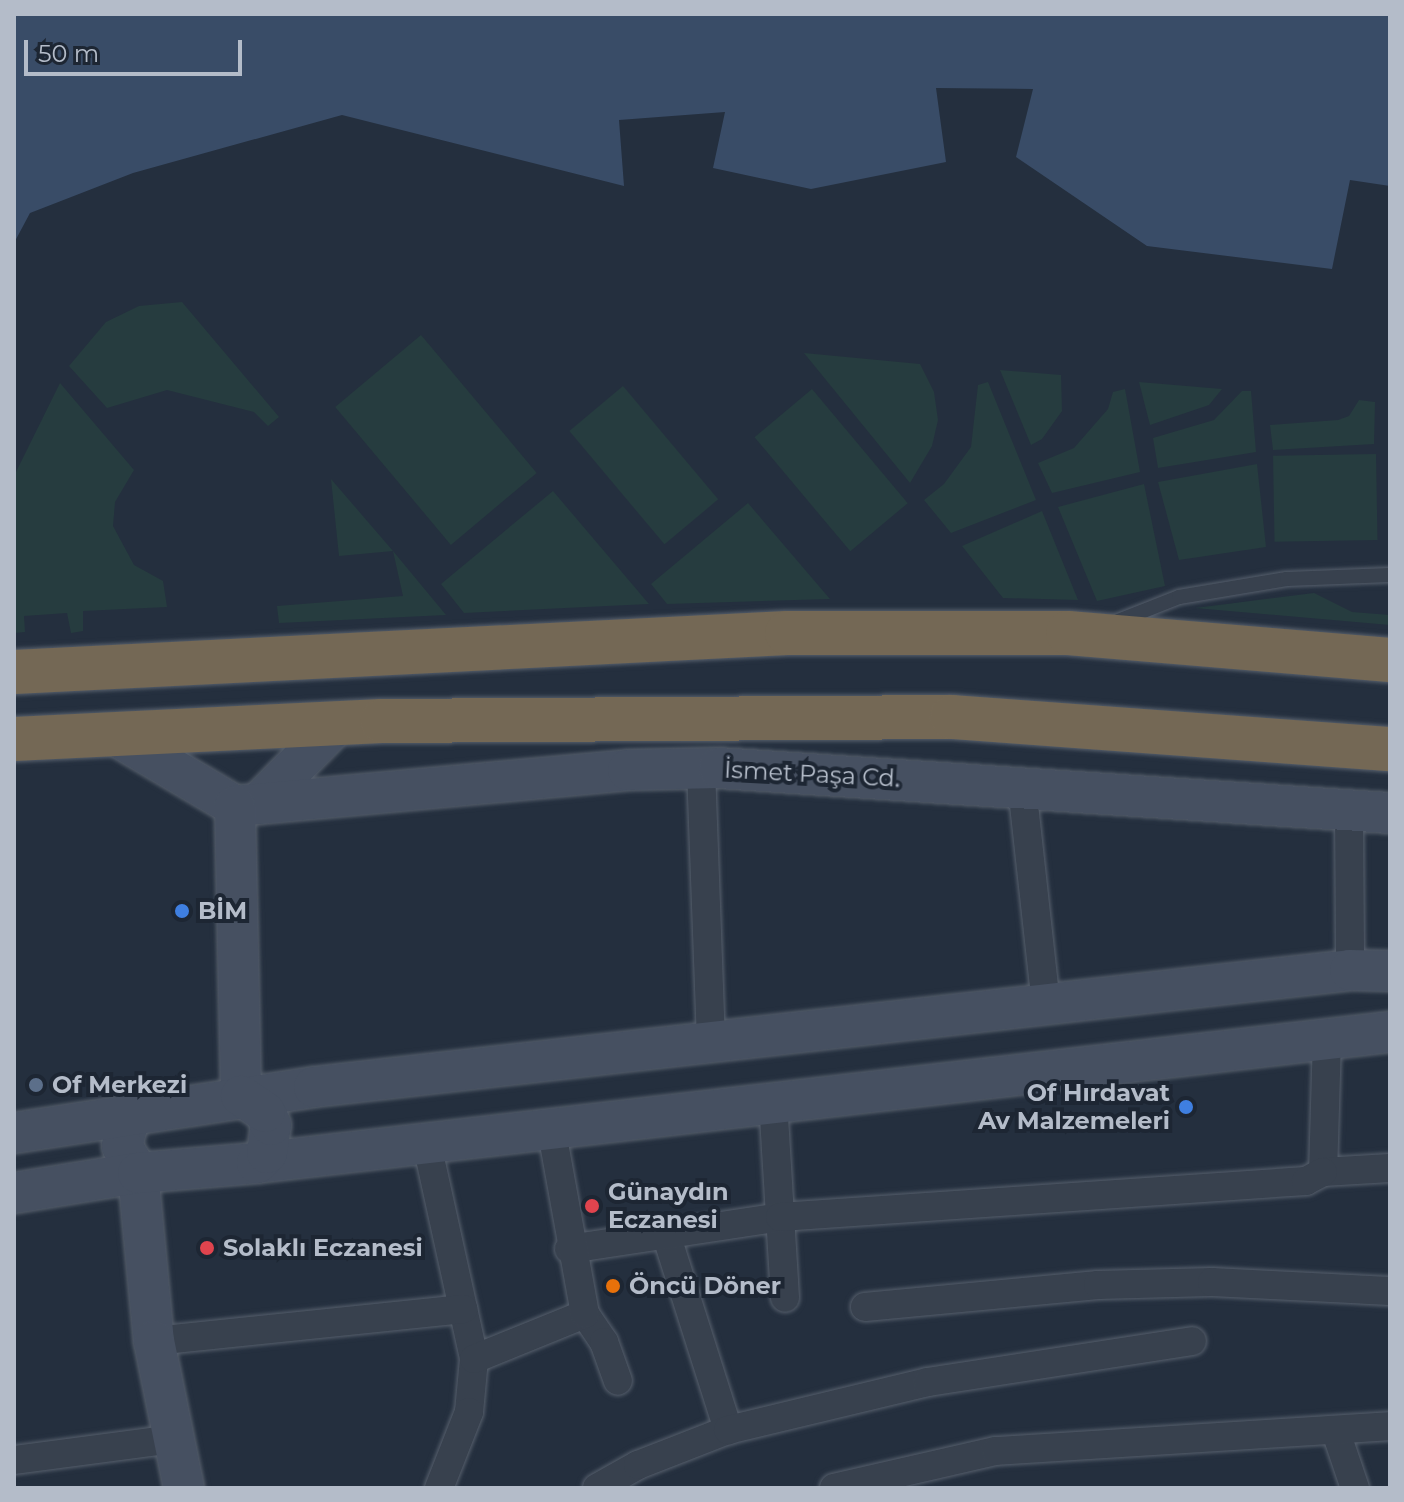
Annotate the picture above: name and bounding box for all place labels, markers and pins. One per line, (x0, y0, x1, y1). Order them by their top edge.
place label: BİM (198, 897, 247, 925)
marker: BİM (173, 902, 191, 920)
place label: Of Merkezi (52, 1071, 187, 1099)
marker: Of Merkezi (27, 1076, 45, 1094)
place label: Of Hırdavat Av Malzemeleri (978, 1079, 1170, 1135)
marker: Of Hırdavat Av Malzemeleri (1177, 1098, 1195, 1116)
place label: Günaydın Eczanesi (608, 1178, 729, 1234)
marker: Günaydın Eczanesi (583, 1197, 601, 1215)
place label: Solaklı Eczanesi (223, 1234, 423, 1262)
marker: Solaklı Eczanesi (198, 1239, 216, 1257)
place label: Öncü Döner (629, 1272, 781, 1300)
marker: Öncü Döner (604, 1277, 622, 1295)

